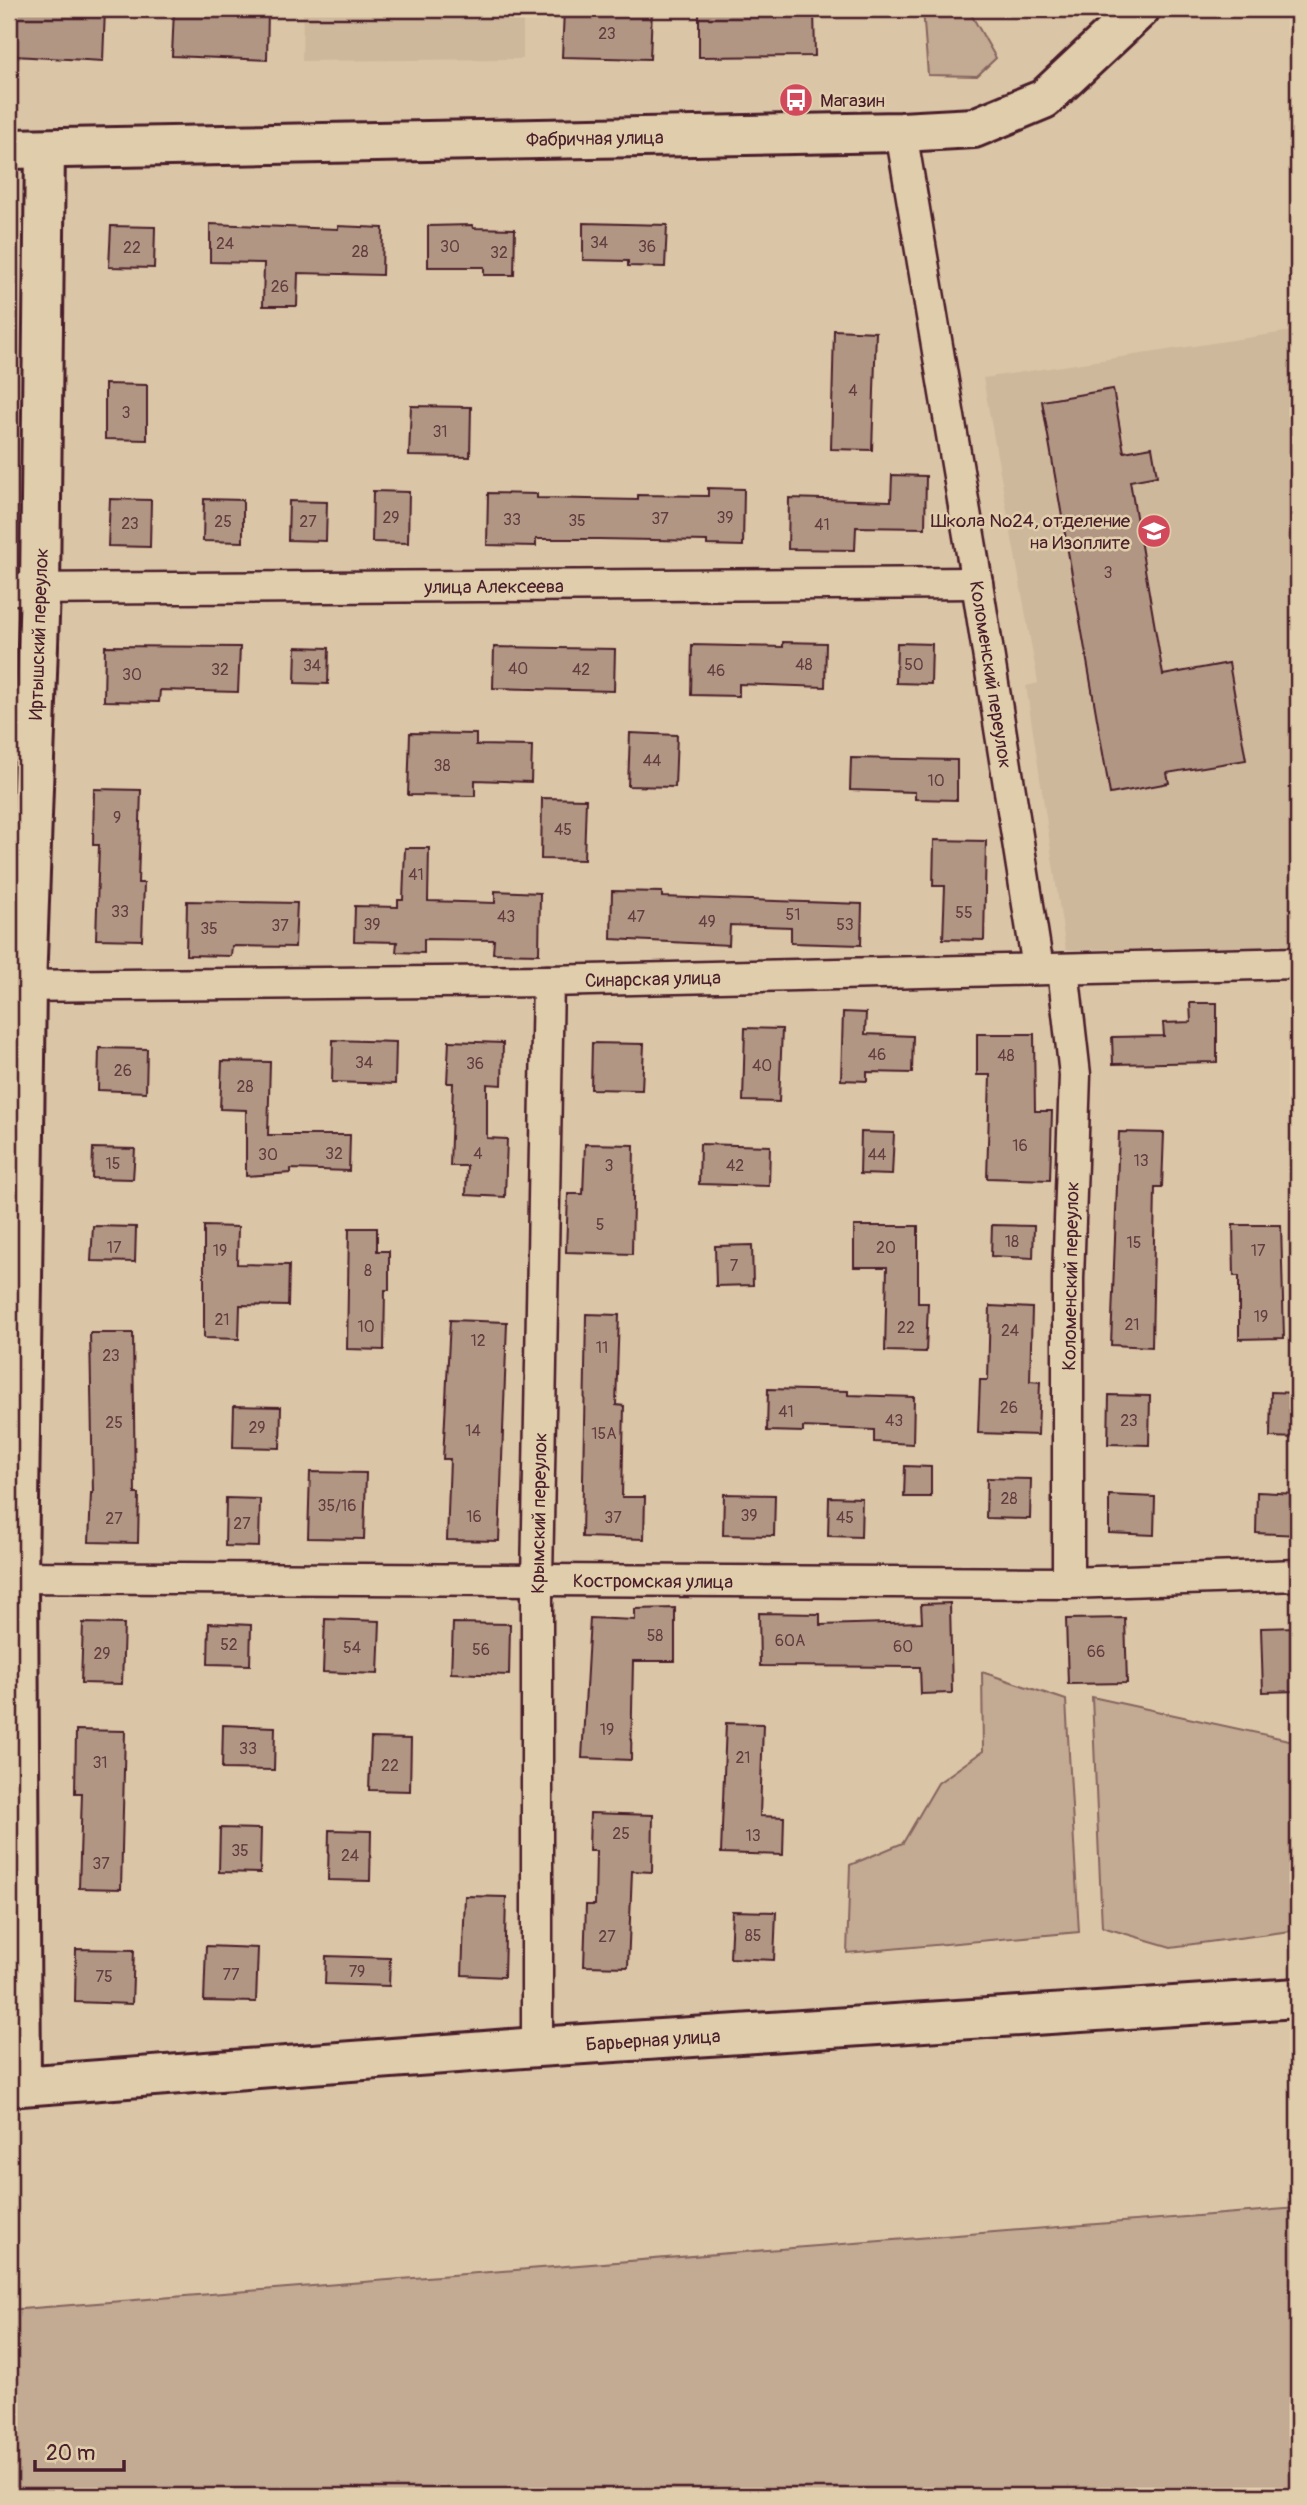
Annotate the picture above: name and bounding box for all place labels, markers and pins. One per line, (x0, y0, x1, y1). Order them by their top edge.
bus stop icon: Магазин (777, 81, 815, 119)
place label: Магазин (820, 89, 885, 113)
place label: Школа №24, отделение на Изоплите (931, 509, 1131, 555)
school or university icon: Школа №24, отделение на Изоплите (1135, 512, 1173, 550)

